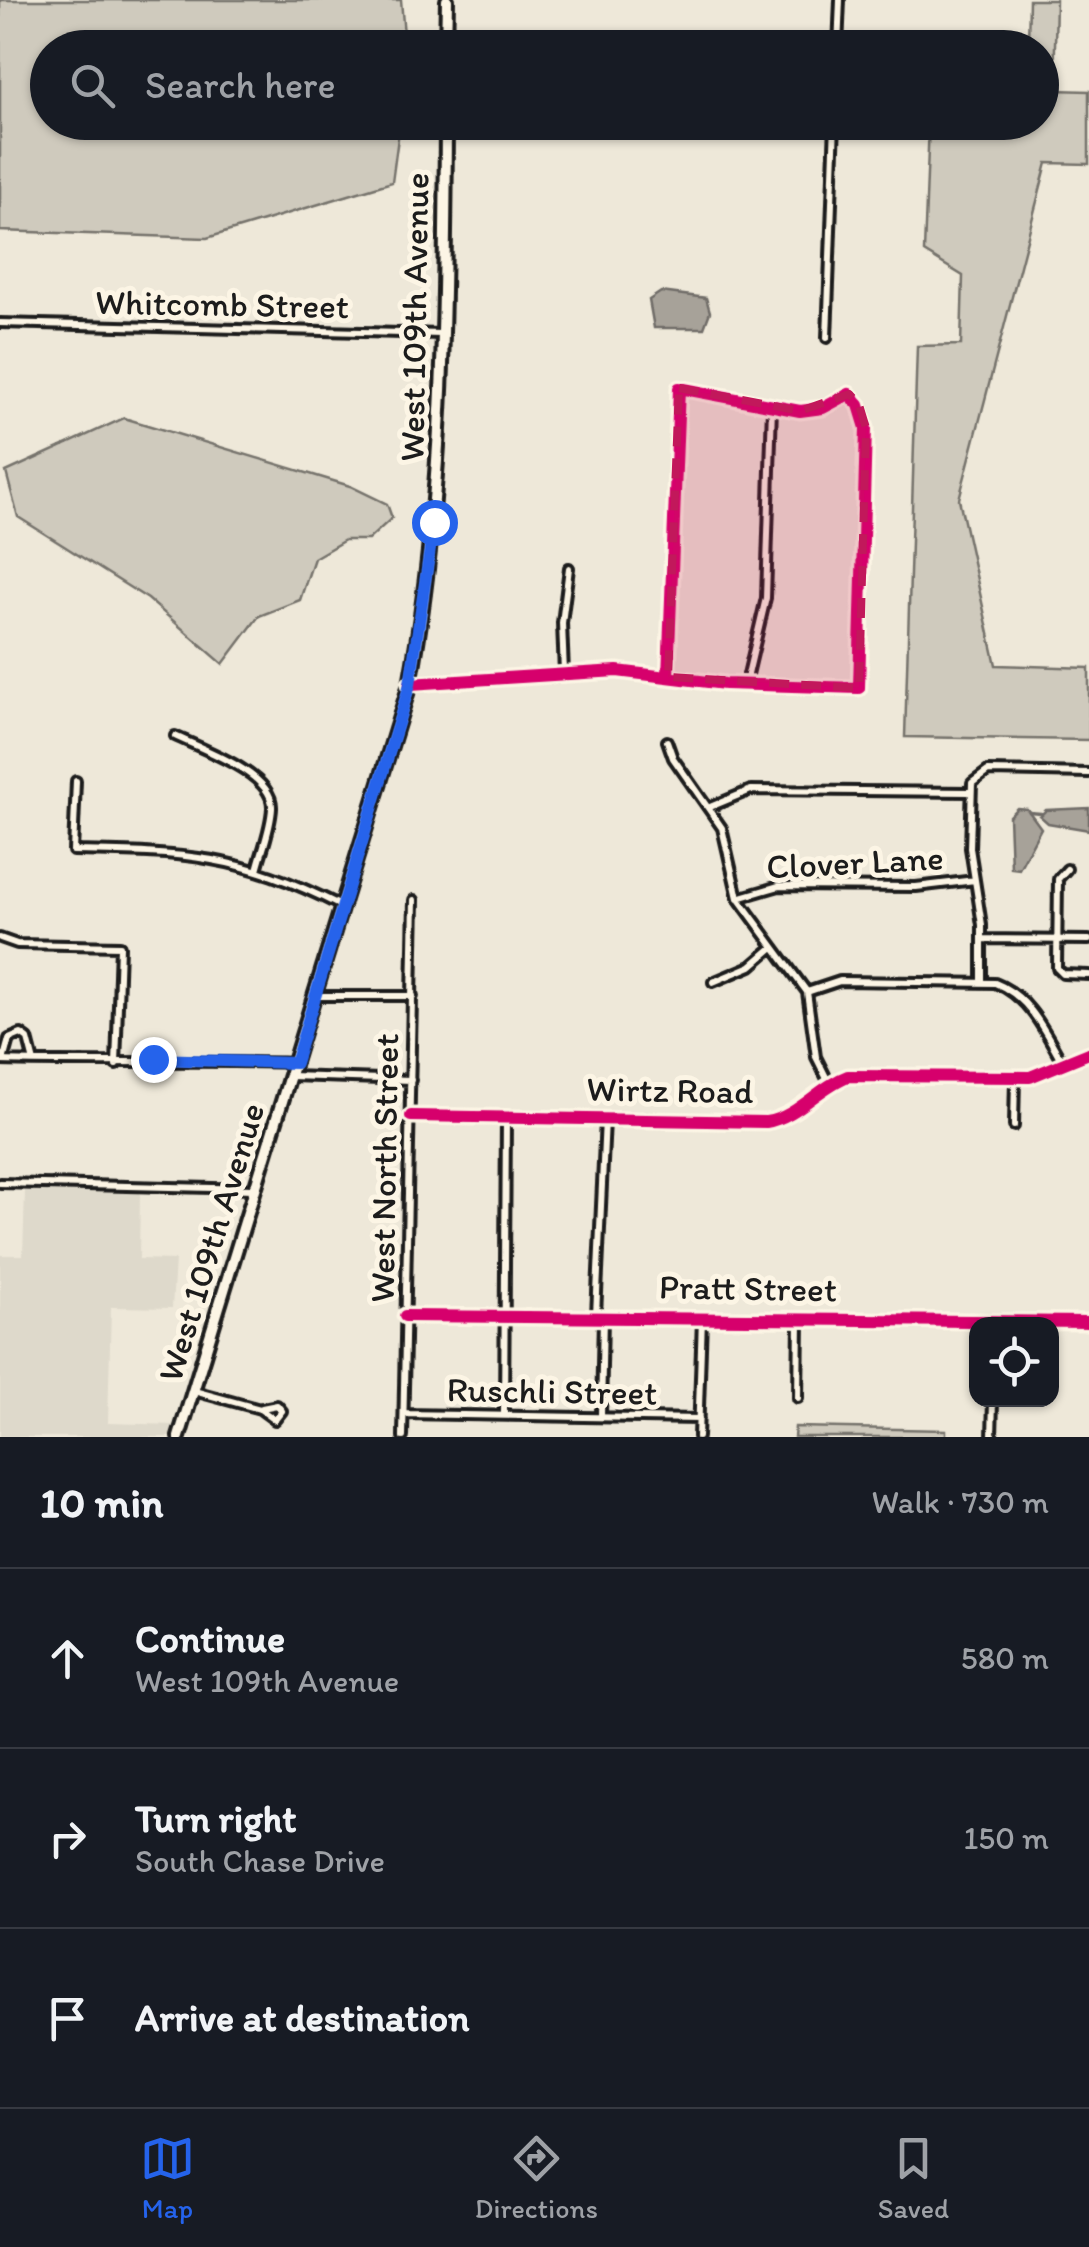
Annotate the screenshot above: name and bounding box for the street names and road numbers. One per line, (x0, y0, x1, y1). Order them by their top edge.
street label: West 109th Avenue (390, 172, 438, 462)
street label: Whitcomb Street (95, 281, 349, 327)
street label: Clover Lane (765, 836, 945, 888)
street label: West North Street (361, 1033, 407, 1303)
street label: Wirtz Road (586, 1068, 754, 1112)
street label: West 109th Avenue (149, 1098, 273, 1386)
street label: Pratt Street (659, 1265, 837, 1311)
street label: Ruschli Street (446, 1368, 658, 1414)

